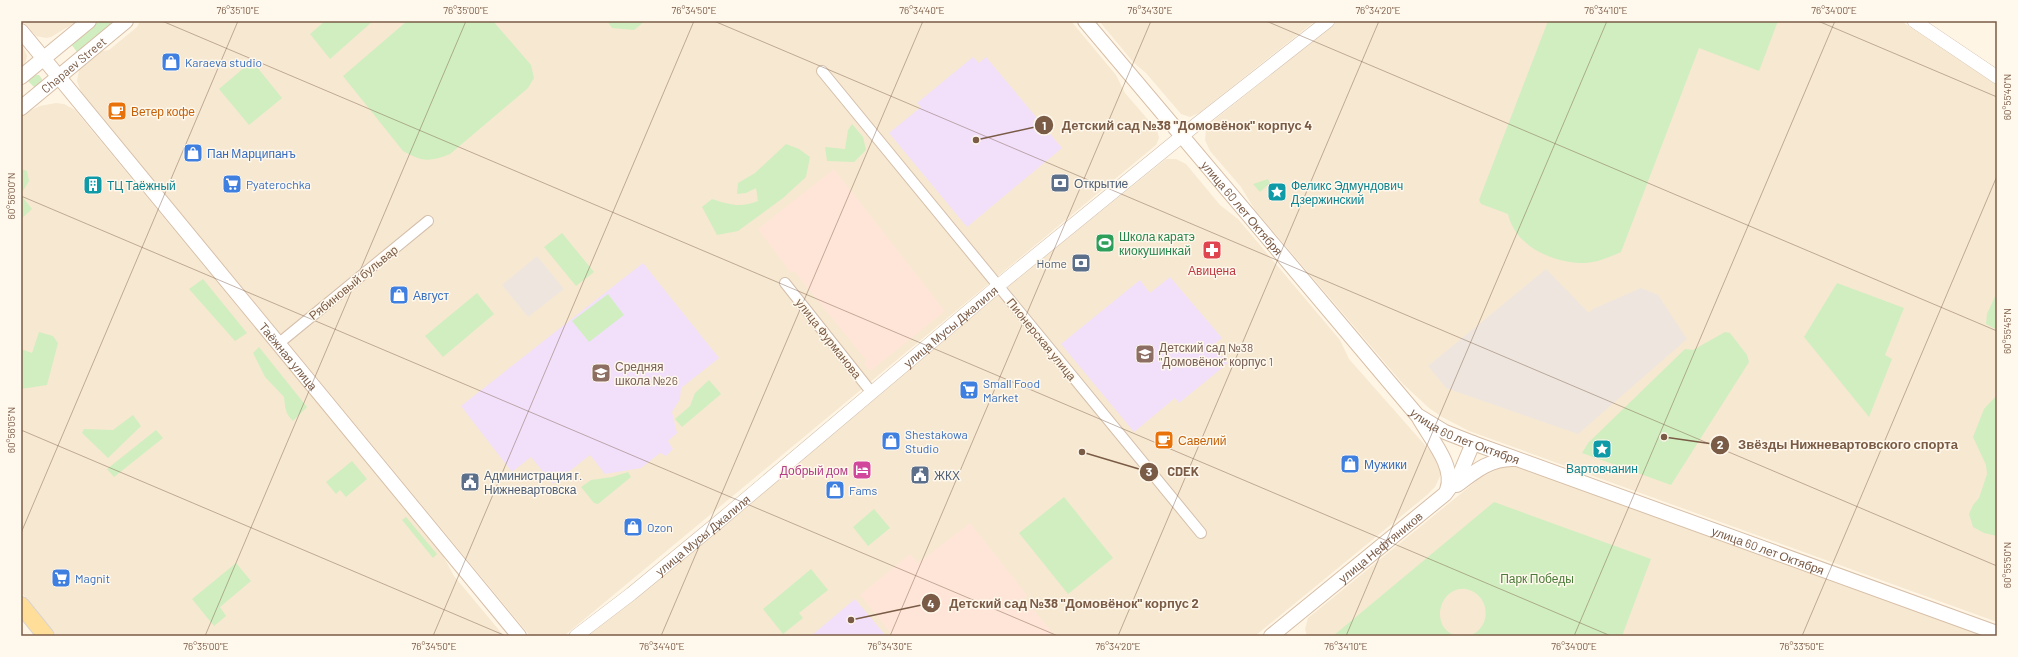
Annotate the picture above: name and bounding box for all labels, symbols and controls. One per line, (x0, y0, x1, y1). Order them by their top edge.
text: 76°35'10"E (216, 4, 260, 16)
text: 76°35'00"E (443, 4, 489, 16)
text: 76°34'50"E (672, 4, 717, 16)
text: 76°34'40"E (899, 4, 945, 16)
text: 76°34'30"E (1128, 4, 1173, 16)
text: 76°34'20"E (1355, 4, 1401, 16)
text: 76°34'10"E (1584, 4, 1628, 16)
text: 76°34'00"E (1811, 4, 1857, 16)
street label: Chapaev Street (38, 34, 109, 95)
shop icon: Karaeva studio (160, 51, 182, 73)
place label: Karaeva studio (185, 55, 262, 69)
text: 60°55'40"N (2001, 74, 2013, 120)
cafe icon: Ветер кофе (106, 100, 128, 122)
place label: Ветер кофе (131, 104, 195, 119)
callout: Детский сад №38 "Домовёнок" корпус 4 (1034, 113, 1321, 138)
text: Детский сад №38 "Домовёнок" корпус 4 (1062, 117, 1312, 133)
text: 1 (1042, 118, 1046, 132)
shop icon: Пан Марципанъ (182, 142, 204, 164)
place label: Пан Марципанъ (207, 146, 296, 161)
street label: улица 60 лет Октября (1198, 158, 1286, 257)
bank icon: Открытие (1049, 172, 1071, 194)
text: 60°56'00"N (5, 173, 17, 219)
supermarket icon: Pyaterochka (221, 173, 243, 195)
building icon: ТЦ Таёжный (82, 174, 104, 196)
place label: Открытие (1074, 176, 1129, 191)
place label: Pyaterochka (246, 177, 311, 191)
place label: ТЦ Таёжный (107, 178, 176, 193)
place label: Феликс Эдмундович Дзержинский (1291, 178, 1403, 207)
place icon: Феликс Эдмундович Дзержинский (1266, 181, 1288, 203)
place label: Школа каратэ киокушинкай (1119, 229, 1195, 258)
sports icon: Школа каратэ киокушинкай (1094, 232, 1116, 254)
pharmacy icon: Авицена (1201, 239, 1223, 261)
street label: Рябиновый бульвар (306, 242, 401, 323)
bank icon: Home (1070, 252, 1092, 274)
place label: Home (1036, 256, 1067, 270)
place label: Авицена (1188, 263, 1236, 278)
street label: улица Мусы Джалиля (901, 283, 1000, 371)
shop icon: Август (388, 284, 410, 306)
place label: Август (413, 288, 450, 303)
street label: улица Фурманова (792, 295, 865, 382)
street label: Пионерская улица (1004, 295, 1080, 384)
text: 60°55'45"N (2001, 308, 2013, 354)
street label: Таёжная улица (257, 319, 321, 393)
place label: Детский сад №38 "Домовёнок" корпус 1 (1159, 340, 1273, 369)
school or university icon: Детский сад №38 "Домовёнок" корпус 1 (1134, 343, 1156, 365)
place label: Средняя школа №26 (615, 359, 678, 387)
school or university icon: Средняя школа №26 (590, 362, 612, 384)
place label: Small Food Market (983, 376, 1040, 404)
supermarket icon: Small Food Market (958, 379, 980, 401)
street label: улица 60 лет Октября (1407, 405, 1522, 466)
text: 60°56'05"N (5, 407, 17, 453)
place label: Shestakowa Studio (905, 427, 968, 455)
cafe icon: Савелий (1153, 429, 1175, 451)
shop icon: Shestakowa Studio (880, 430, 902, 452)
callout: Звёзды Нижневартовского спорта (1710, 432, 1966, 457)
place label: Савелий (1178, 433, 1226, 447)
text: Звёзды Нижневартовского спорта (1738, 436, 1959, 452)
text: 2 (1717, 437, 1724, 451)
place icon: Вартовчанин (1591, 438, 1613, 460)
shop icon: Мужики (1339, 453, 1361, 475)
place label: Мужики (1364, 457, 1407, 472)
hotel icon: Добрый дом (851, 459, 873, 481)
callout: CDEK (1139, 459, 1206, 484)
place label: Вартовчанин (1566, 461, 1638, 476)
place label: Добрый дом (780, 463, 848, 478)
text: CDEK (1167, 463, 1199, 479)
public building icon: ЖКХ (909, 464, 931, 486)
text: 3 (1146, 464, 1152, 478)
place label: Администрация г. Нижневартовска (484, 468, 582, 497)
place label: ЖКХ (934, 468, 960, 482)
public building icon: Администрация г. Нижневартовска (459, 471, 481, 493)
shop icon: Fams (824, 479, 846, 501)
place label: Fams (849, 483, 877, 497)
street label: улица Мусы Джалиля (652, 492, 753, 579)
street label: улица Нефтяников (1335, 508, 1425, 586)
shop icon: Ozon (622, 516, 644, 538)
place label: Ozon (647, 520, 673, 534)
street label: улица 60 лет Октября (1710, 523, 1826, 577)
text: 60°55'50"N (2001, 542, 2013, 588)
supermarket icon: Magnit (50, 567, 72, 589)
place label: Magnit (75, 571, 110, 585)
park label: Парк Победы (1500, 571, 1574, 586)
callout: Детский сад №38 "Домовёнок" корпус 2 (921, 591, 1207, 616)
text: Детский сад №38 "Домовёнок" корпус 2 (949, 595, 1199, 611)
text: 4 (927, 596, 935, 610)
text: 76°35'00"E (183, 640, 229, 652)
text: 76°34'50"E (412, 640, 457, 652)
text: 76°34'40"E (639, 640, 685, 652)
text: 76°34'30"E (868, 640, 913, 652)
text: 76°34'20"E (1095, 640, 1141, 652)
text: 76°34'10"E (1324, 640, 1368, 652)
text: 76°34'00"E (1551, 640, 1597, 652)
text: 76°33'50"E (1780, 640, 1824, 652)

